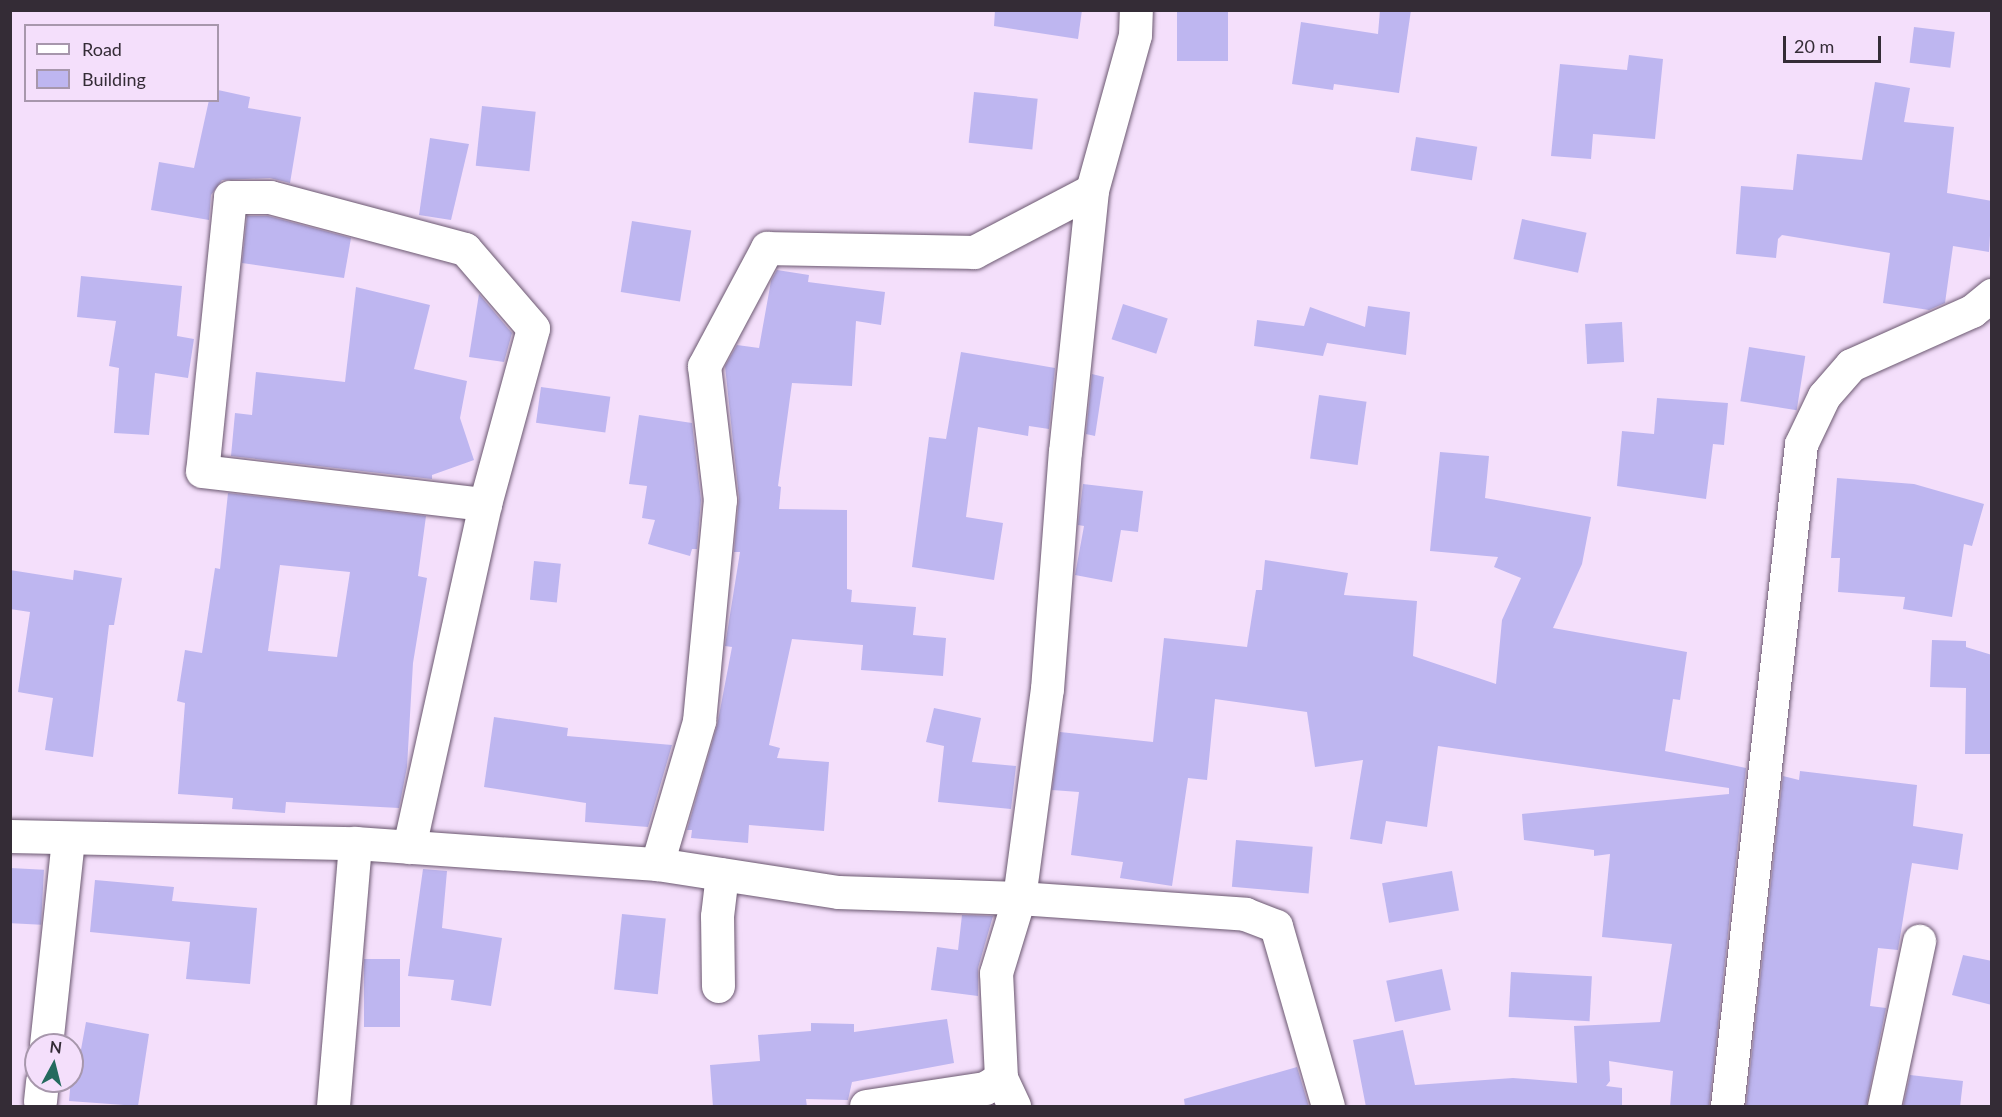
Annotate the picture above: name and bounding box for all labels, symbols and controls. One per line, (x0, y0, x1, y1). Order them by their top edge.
legend (24, 24, 219, 102)
scale bar (1786, 24, 1884, 62)
text: 20 m (1794, 35, 1834, 57)
text: Road (82, 38, 122, 60)
text: Building (82, 68, 146, 90)
north arrow (24, 1033, 84, 1093)
text: N (49, 1036, 63, 1057)

